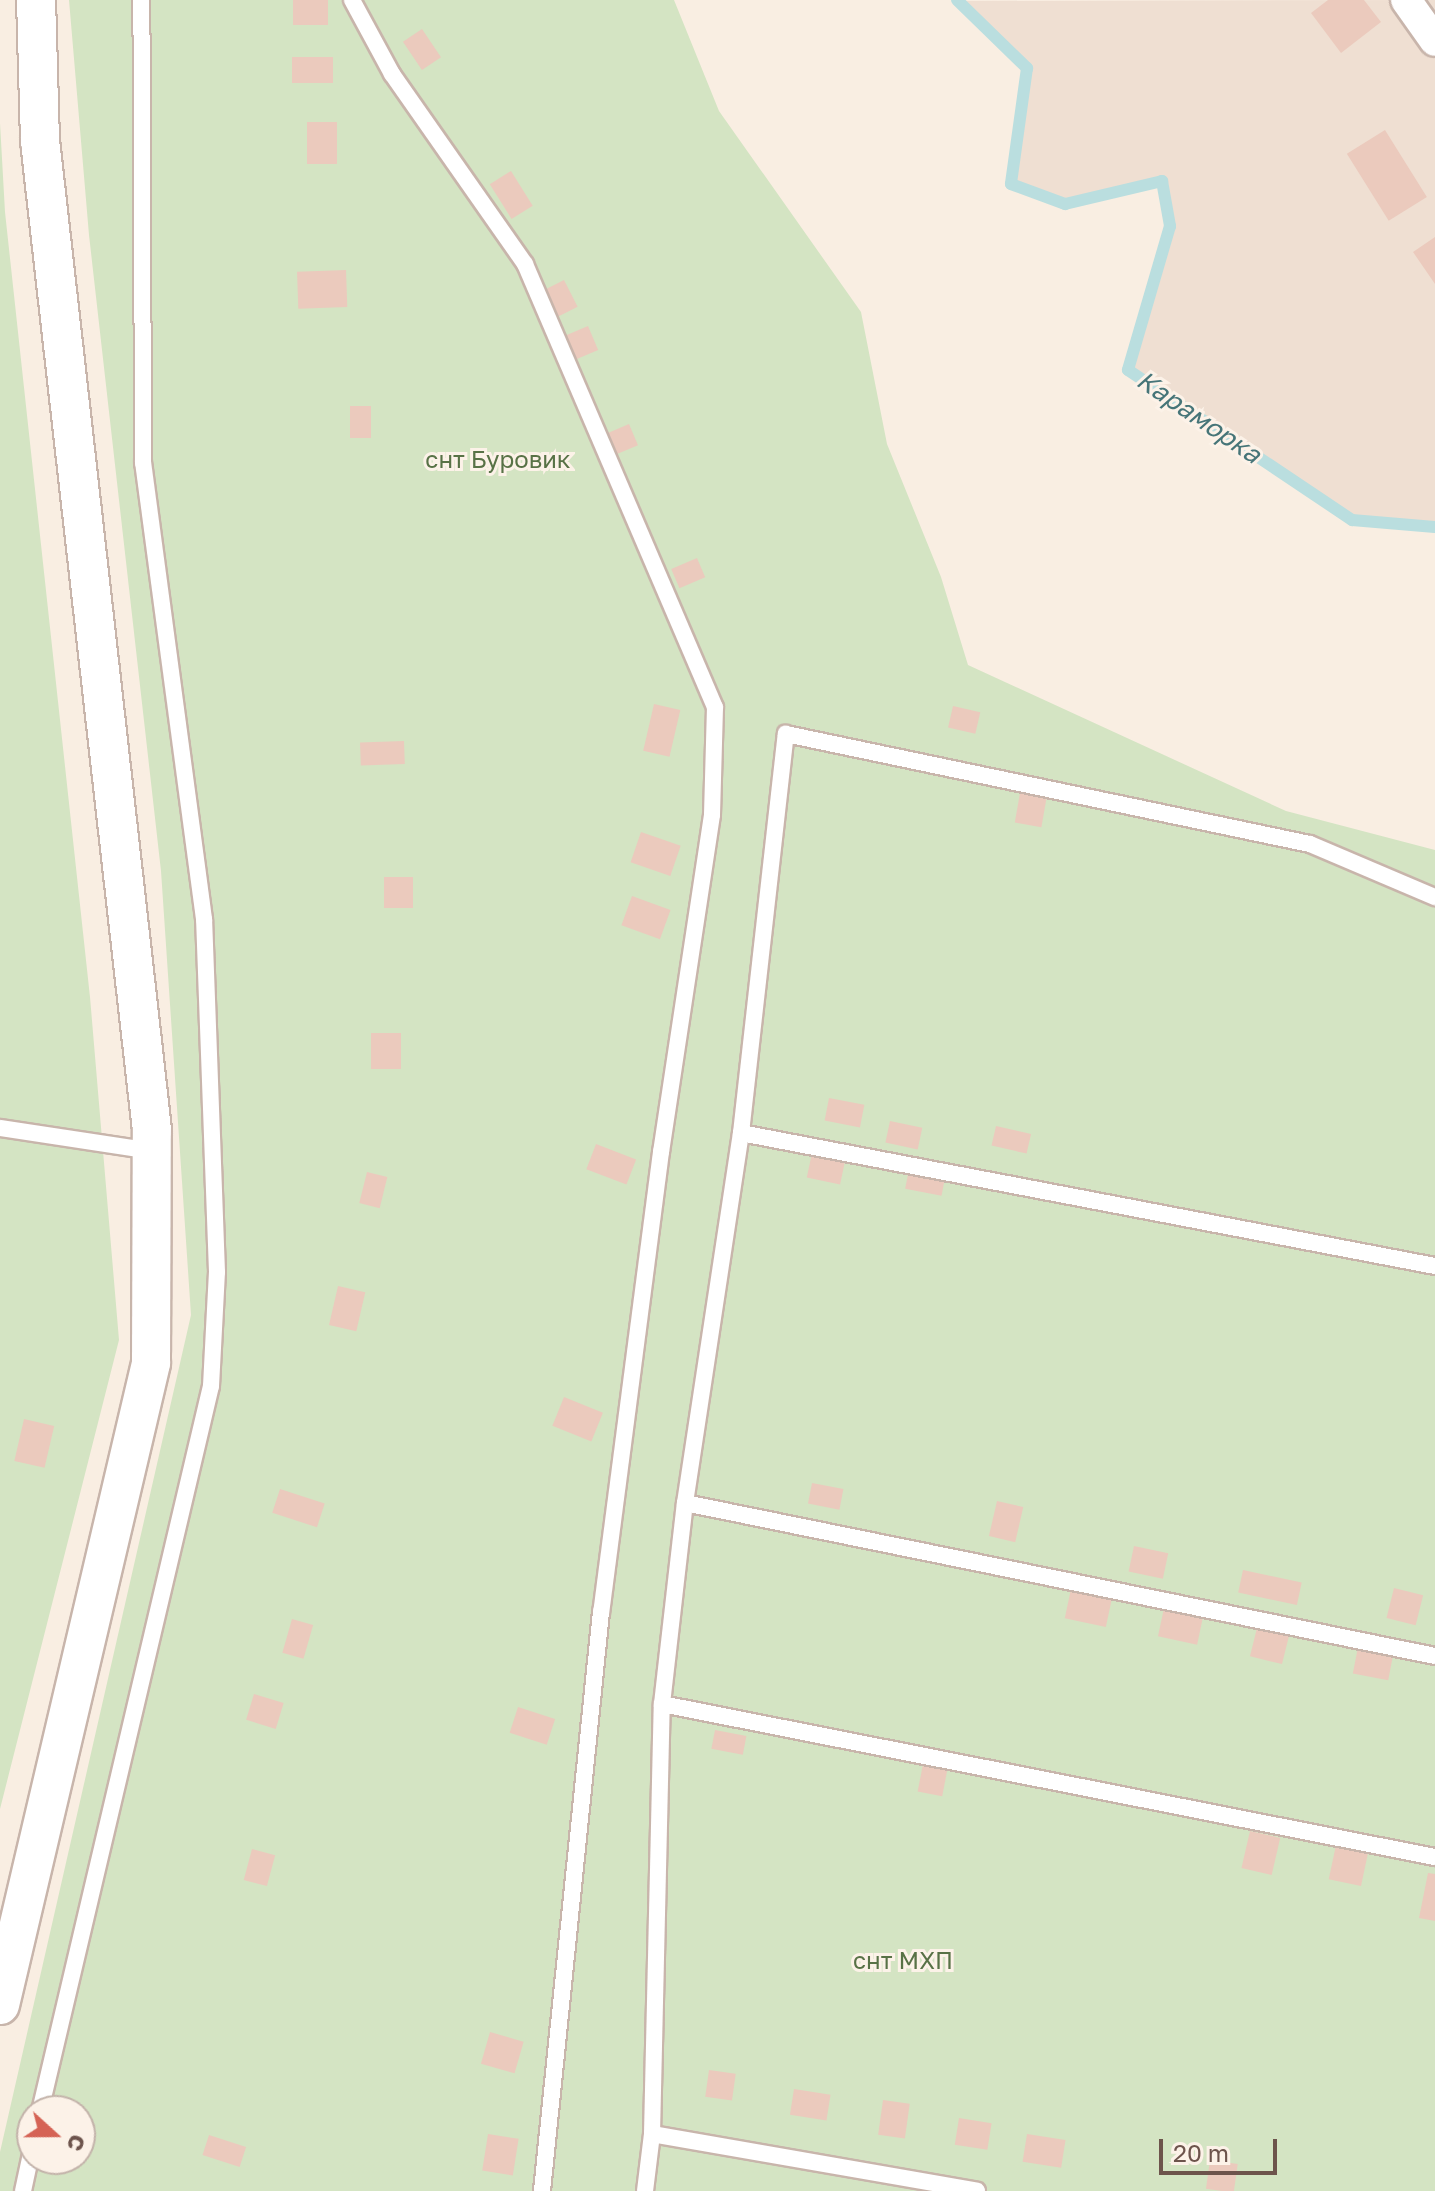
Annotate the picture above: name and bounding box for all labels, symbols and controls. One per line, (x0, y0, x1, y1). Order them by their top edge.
water label: Караморка (1131, 364, 1267, 470)
park label: снт Буровик (425, 445, 571, 473)
park label: снт МХП (853, 1946, 953, 1974)
north arrow (16, 2095, 96, 2175)
scale bar (1163, 2123, 1281, 2173)
text: С (62, 2131, 92, 2155)
text: 20 m (1173, 2138, 1229, 2167)

